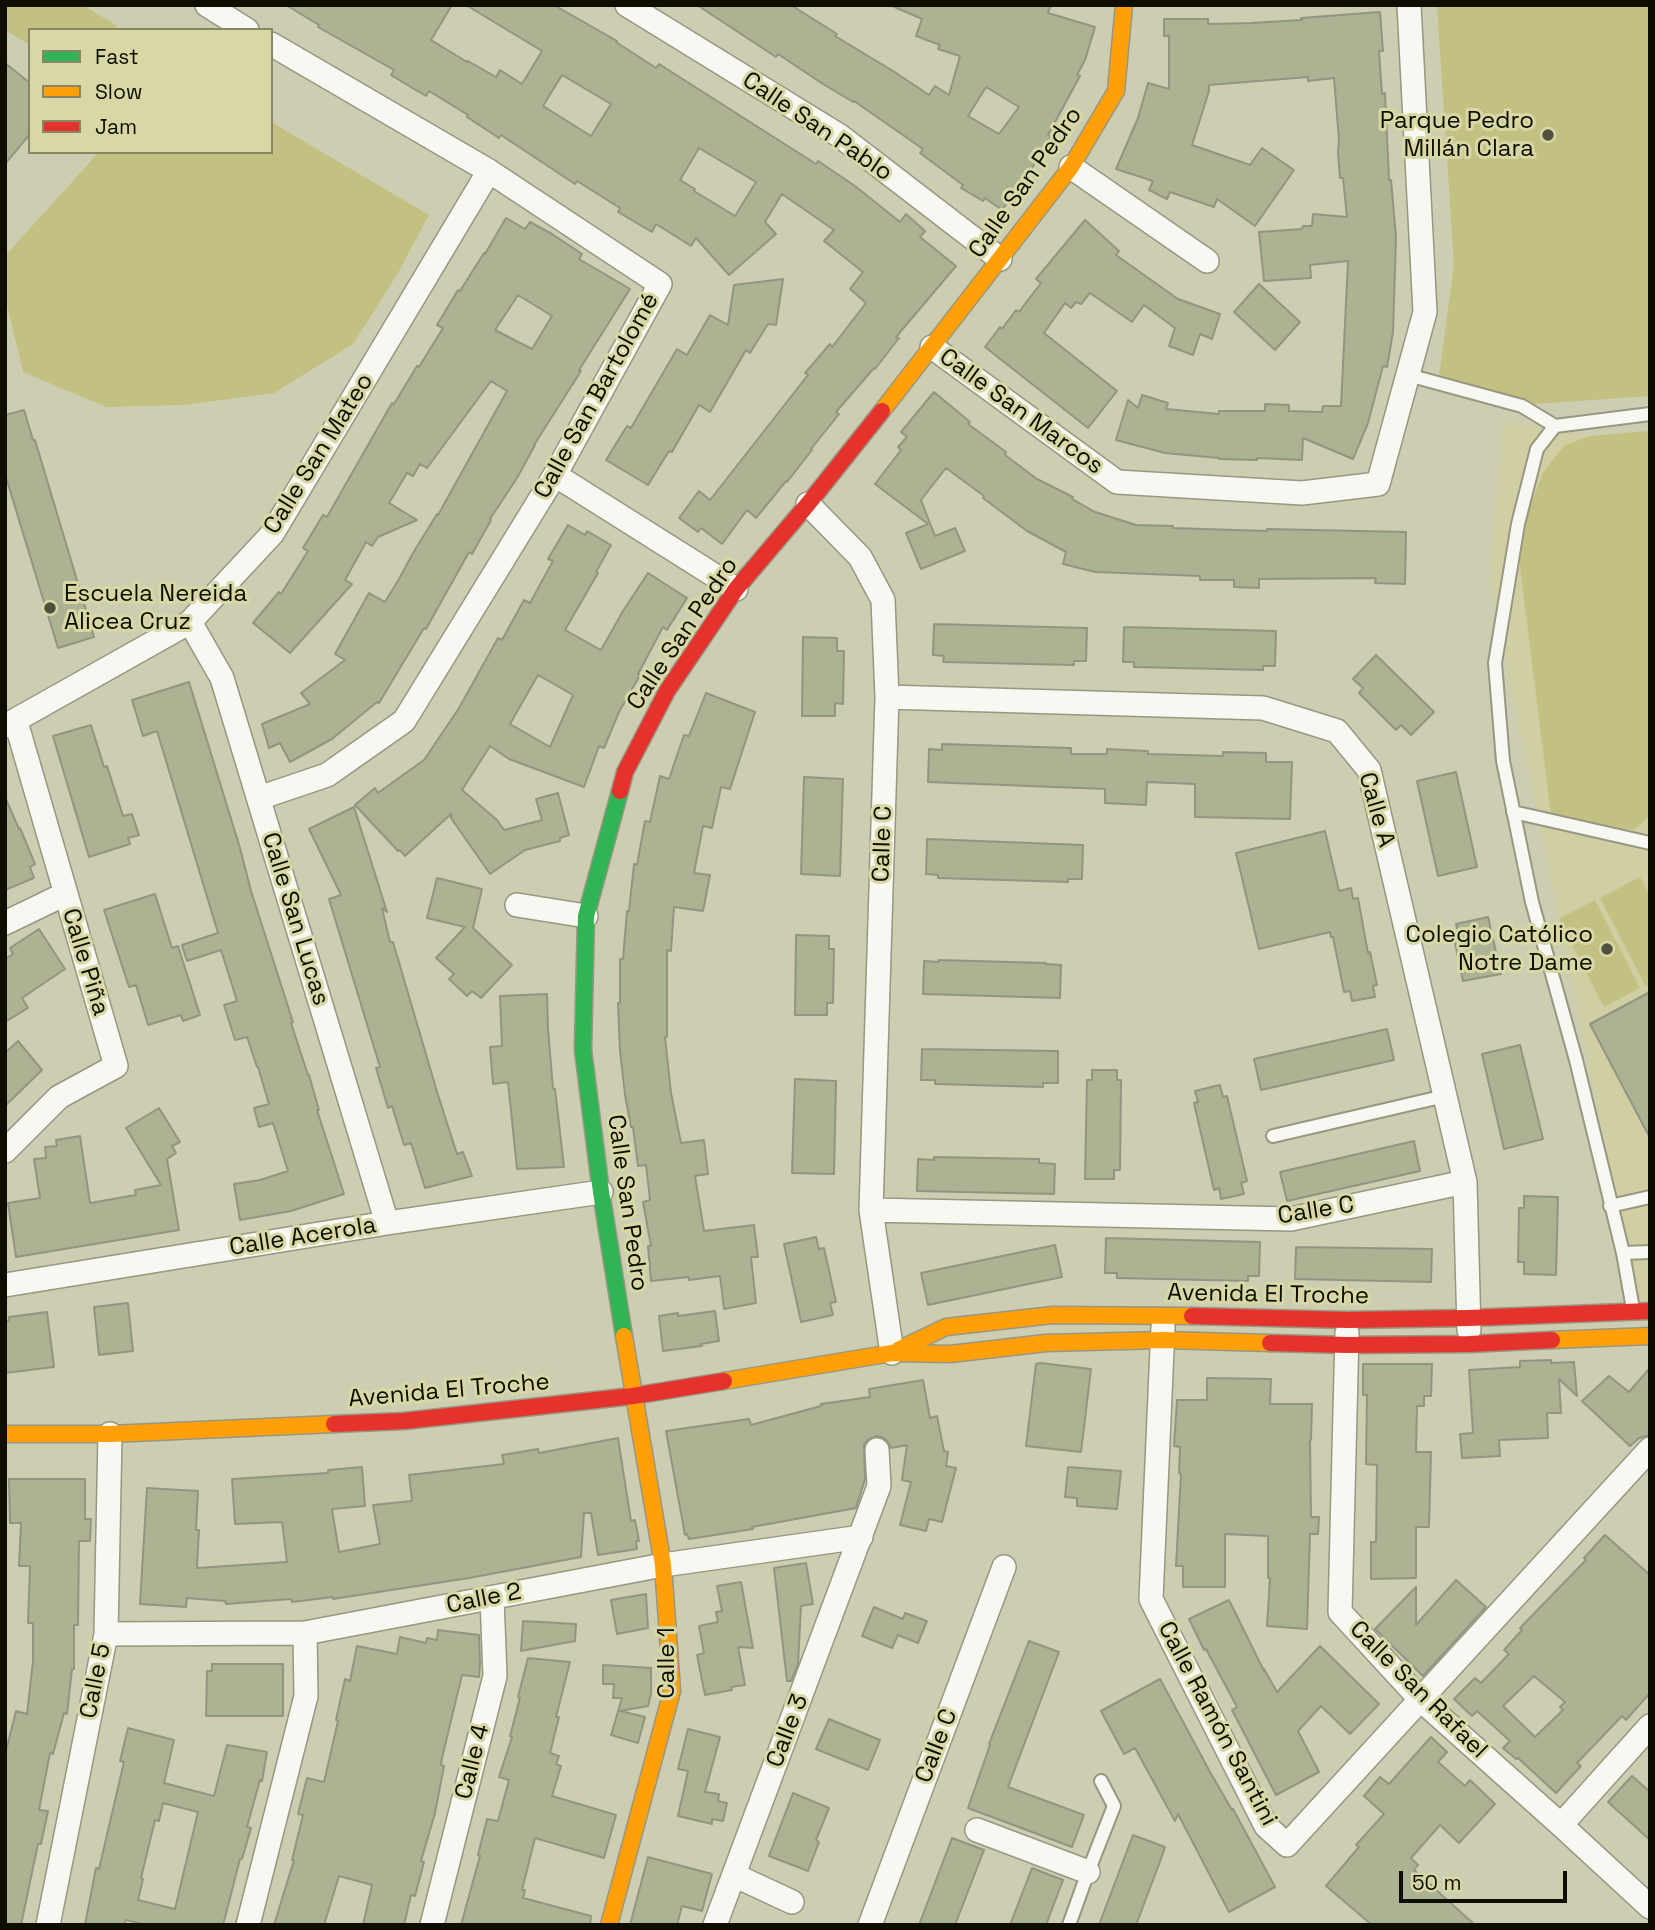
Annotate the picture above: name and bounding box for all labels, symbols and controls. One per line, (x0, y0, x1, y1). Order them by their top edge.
legend (28, 28, 273, 154)
text: Fast (95, 43, 139, 70)
street label: Calle San Pablo (736, 66, 898, 188)
text: Slow (95, 78, 143, 105)
street label: Calle San Pedro (963, 102, 1089, 264)
place label: Parque Pedro Millán Clara (1380, 107, 1534, 163)
text: Jam (95, 113, 137, 140)
marker: Parque Pedro Millán Clara (1540, 127, 1556, 143)
street label: Calle San Bartolomé (529, 288, 665, 504)
street label: Calle San Marcos (933, 343, 1109, 481)
street label: Calle San Mateo (258, 368, 380, 540)
street label: Calle San Pedro (621, 552, 745, 716)
place label: Escuela Nereida Alicea Cruz (64, 580, 247, 636)
marker: Escuela Nereida Alicea Cruz (42, 600, 58, 616)
street label: Calle A (1352, 769, 1400, 851)
street label: Calle C (867, 805, 899, 883)
street label: Calle San Lucas (255, 829, 335, 1009)
street label: Calle Piña (55, 905, 115, 1019)
place label: Colegio Católico Notre Dame (1406, 921, 1593, 977)
marker: Colegio Católico Notre Dame (1599, 941, 1615, 957)
street label: Calle San Pedro (600, 1113, 654, 1293)
street label: Calle C (1276, 1191, 1356, 1231)
street label: Calle Acerola (228, 1211, 378, 1263)
street label: Avenida El Troche (1167, 1279, 1369, 1311)
street label: Avenida El Troche (347, 1368, 551, 1414)
street label: Calle 2 (444, 1578, 524, 1620)
street label: Calle San Rafael (1343, 1615, 1493, 1765)
street label: Calle Ramón Santini (1151, 1617, 1283, 1831)
street label: Calle 1 (653, 1627, 681, 1699)
street label: Calle 5 (75, 1641, 117, 1721)
street label: Calle 3 (761, 1690, 815, 1772)
street label: Calle C (910, 1705, 964, 1787)
street label: Calle 4 (450, 1721, 496, 1803)
scale bar (1403, 1856, 1571, 1900)
text: 50 m (1412, 1869, 1462, 1896)

